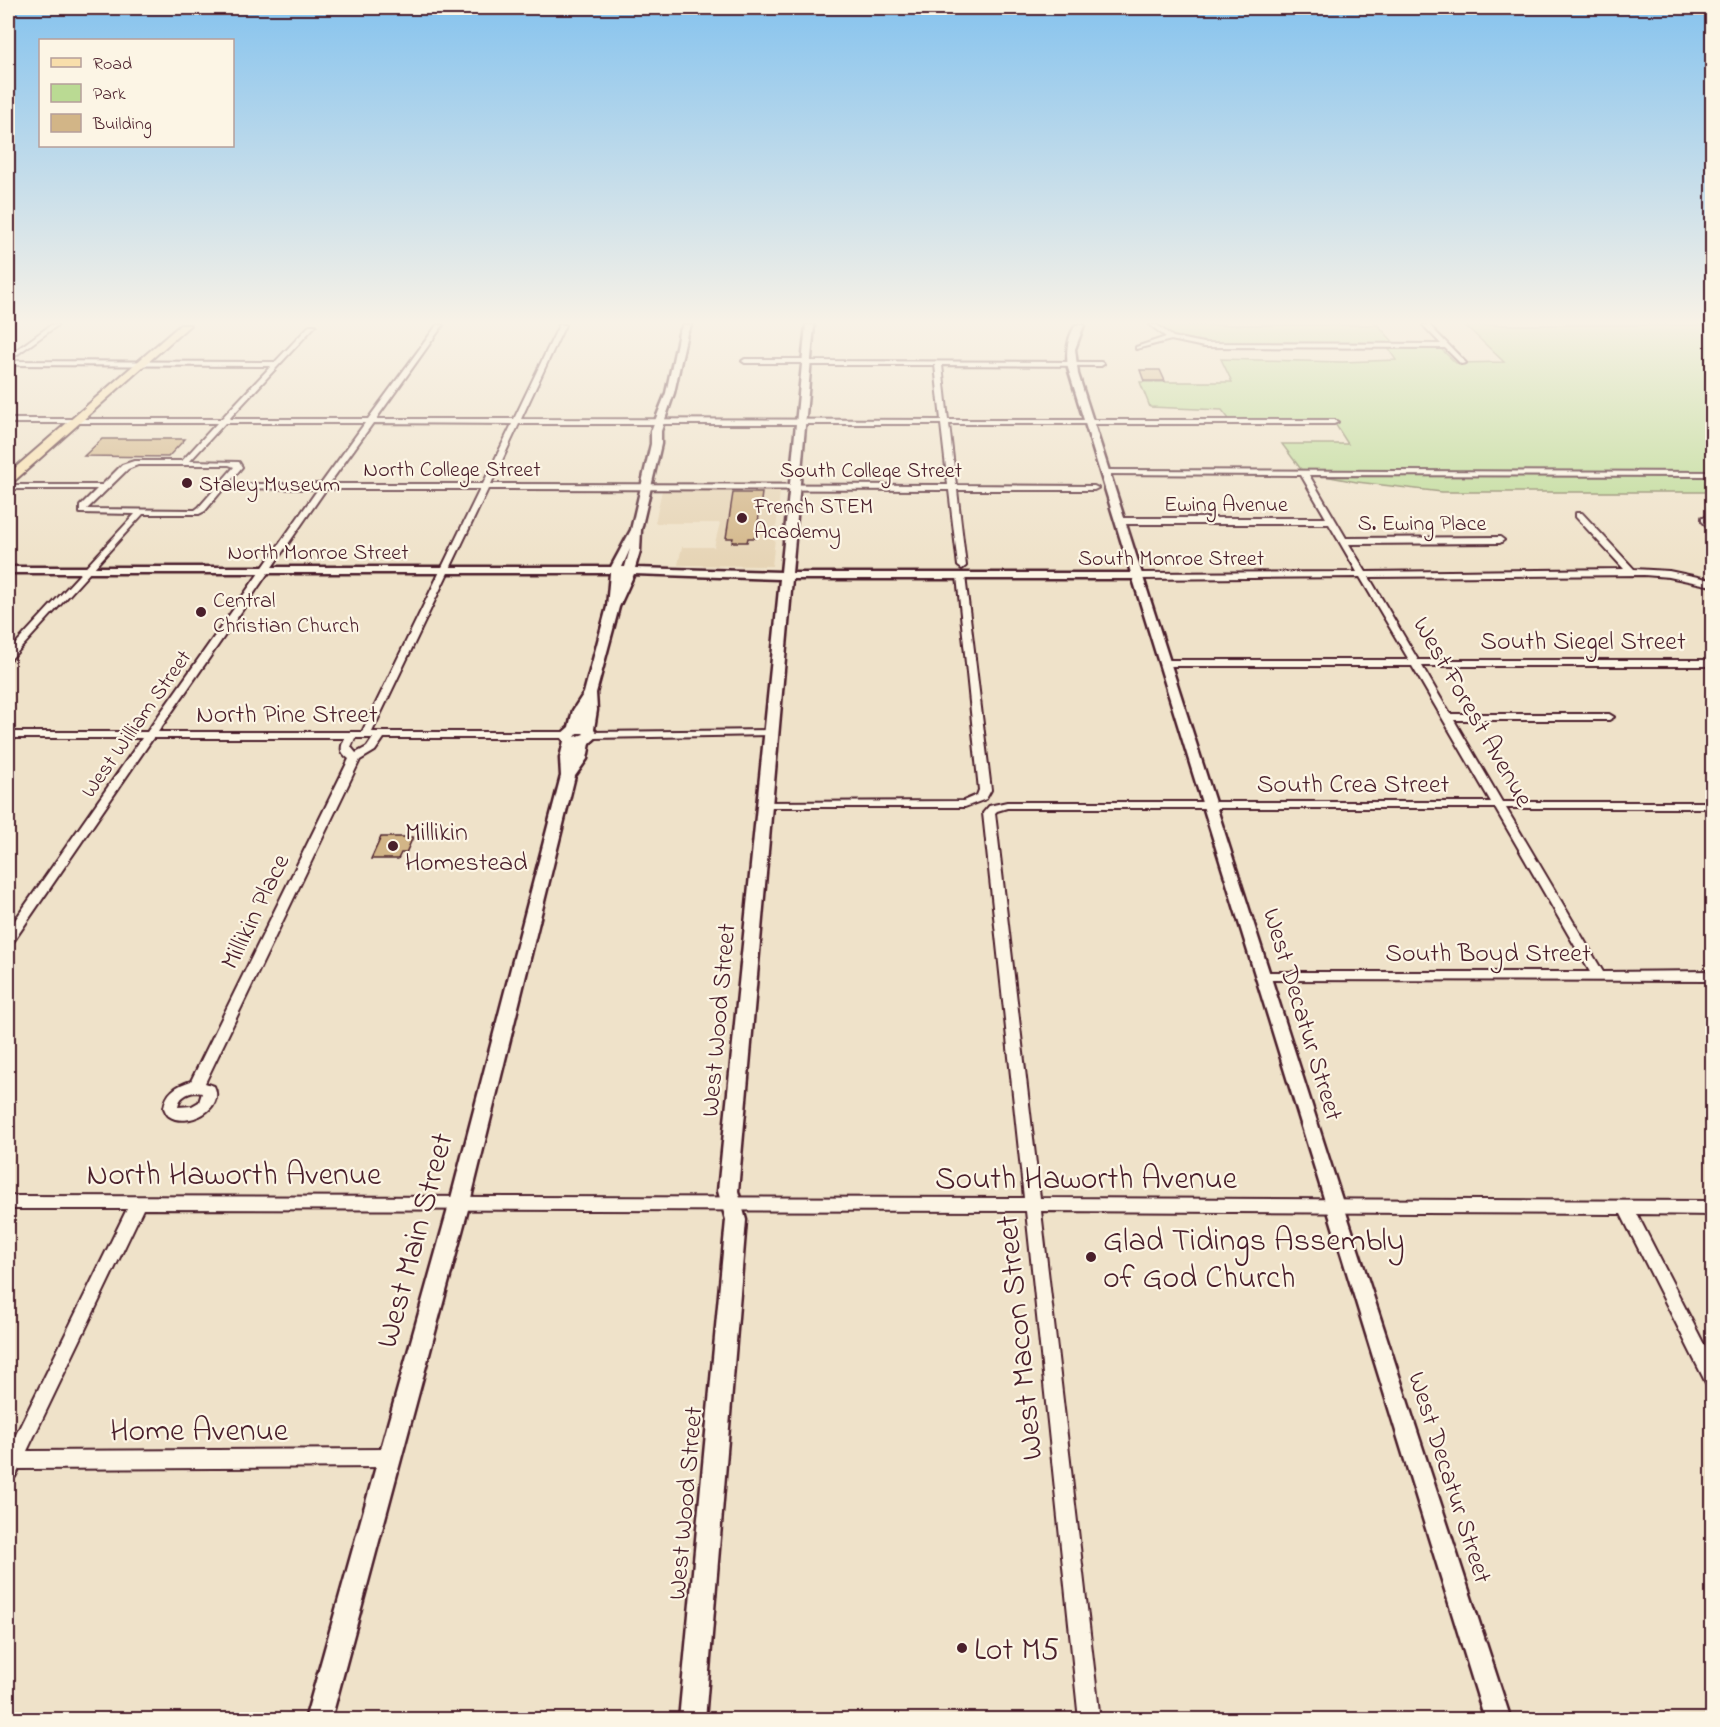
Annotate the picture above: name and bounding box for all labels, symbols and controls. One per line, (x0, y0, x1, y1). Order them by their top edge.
legend (39, 39, 234, 147)
text: Road (93, 52, 132, 78)
text: Park (93, 82, 126, 108)
text: Building (92, 112, 152, 139)
street label: North College Street (363, 455, 541, 488)
street label: South College Street (780, 456, 963, 489)
place label: Staley Museum (199, 470, 340, 503)
marker: Staley Museum (180, 476, 194, 490)
street label: Ewing Avenue (1164, 490, 1288, 523)
place label: French STEM Academy (753, 492, 873, 550)
street label: S. Ewing Place (1358, 509, 1486, 542)
marker: French STEM Academy (735, 511, 749, 525)
street label: North Monroe Street (227, 538, 409, 570)
street label: South Monroe Street (1078, 544, 1265, 576)
place label: Central Christian Church (213, 586, 359, 643)
marker: Central Christian Church (194, 605, 208, 619)
street label: West Forest Avenue (1401, 610, 1542, 815)
street label: South Siegel Street (1480, 624, 1686, 662)
street label: West William Street (74, 644, 201, 805)
street label: North Pine Street (196, 697, 378, 735)
street label: South Crea Street (1257, 767, 1450, 805)
place label: Millikin Homestead (405, 815, 528, 883)
marker: Millikin Homestead (386, 839, 400, 853)
street label: Millikin Place (212, 848, 301, 977)
street label: West Decatur Street (1251, 904, 1352, 1126)
street label: West Wood Street (693, 922, 747, 1119)
street label: South Boyd Street (1385, 936, 1591, 974)
street label: West Main Street (365, 1128, 468, 1354)
street label: North Haworth Avenue (87, 1153, 382, 1200)
street label: South Haworth Avenue (935, 1157, 1238, 1204)
street label: West Macon Street (985, 1213, 1058, 1462)
place label: Glad Tidings Assembly of God Church (1103, 1219, 1405, 1303)
marker: Glad Tidings Assembly of God Church (1084, 1250, 1098, 1264)
street label: West Decatur Street (1396, 1367, 1500, 1589)
street label: West Wood Street (660, 1405, 714, 1602)
street label: Home Avenue (110, 1409, 289, 1456)
place label: Lot M5 (974, 1628, 1059, 1675)
marker: Lot M5 (955, 1641, 969, 1655)

